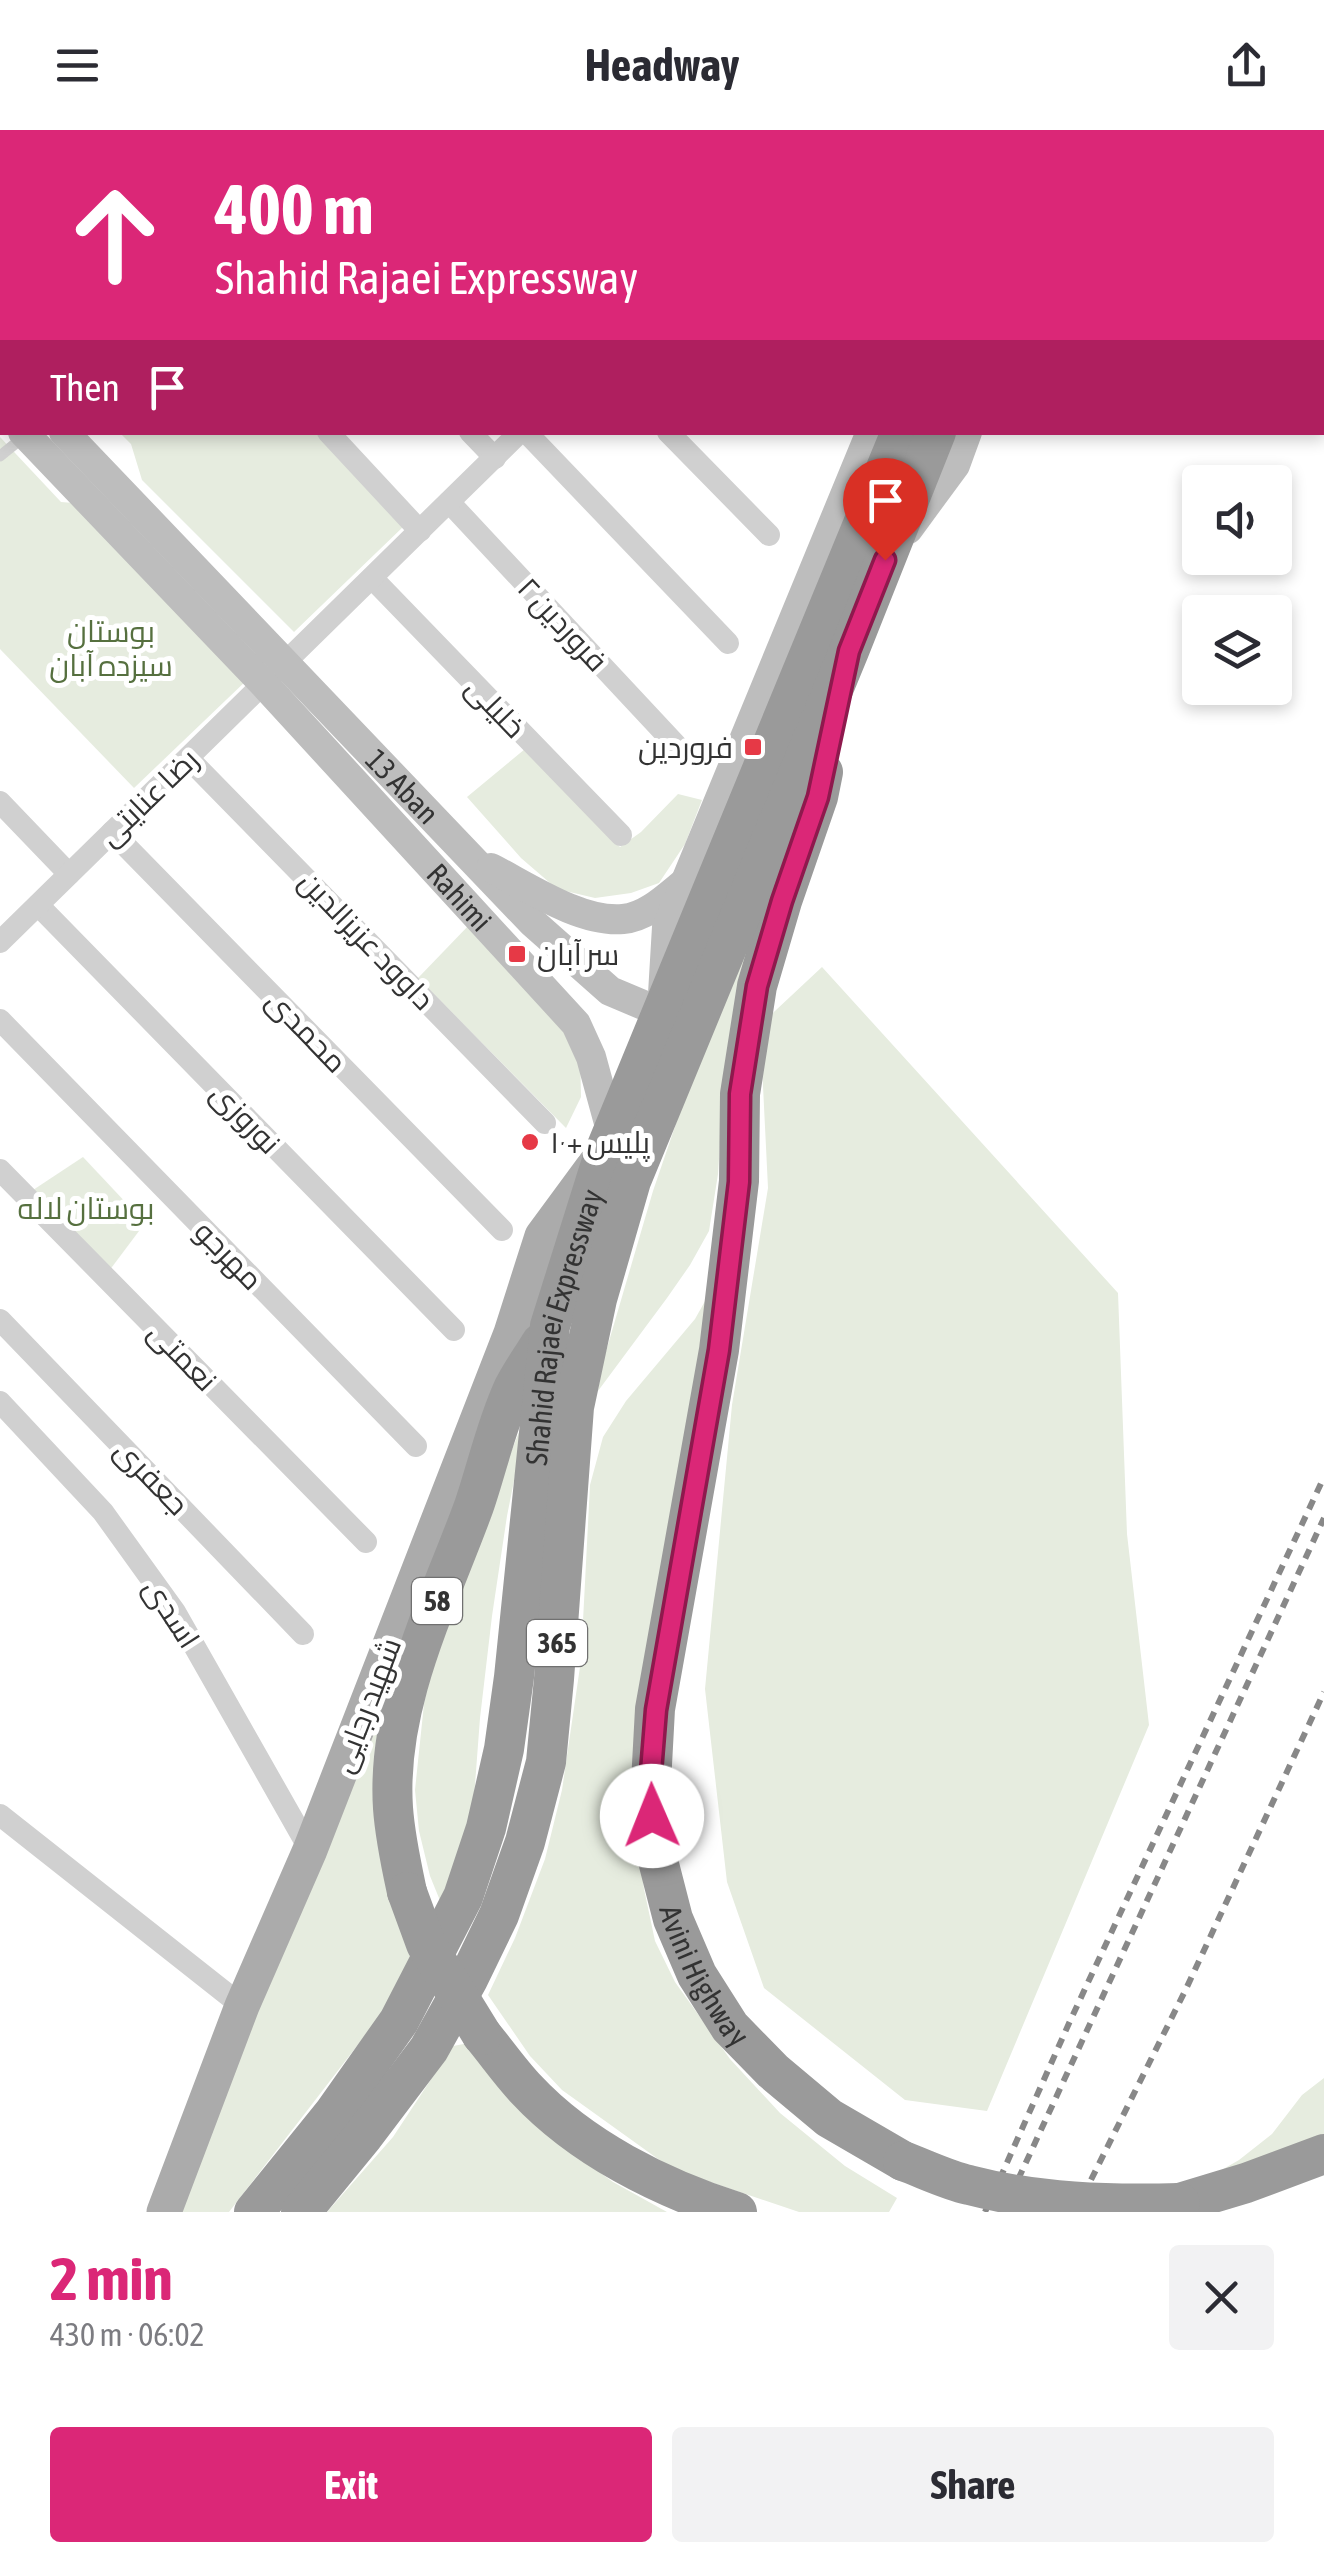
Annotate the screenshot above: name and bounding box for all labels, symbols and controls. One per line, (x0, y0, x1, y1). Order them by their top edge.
icon: menu (50, 38, 105, 93)
icon: share (1219, 38, 1274, 93)
text: Headway (585, 39, 739, 91)
text: 400 m (215, 169, 374, 249)
icon: ahead (50, 170, 180, 300)
text: Shahid Rajaei Expressway (215, 252, 638, 304)
icon: arrive (140, 360, 195, 415)
text: Then (50, 366, 120, 409)
pin (843, 458, 928, 561)
map controls (1182, 465, 1292, 705)
button: sound (1182, 465, 1292, 575)
icon: arrive (858, 473, 913, 528)
street label: فروردین ۲ (510, 570, 615, 679)
button: layers (1182, 595, 1292, 705)
park label: بوستان سیزده آبان (49, 614, 173, 683)
street label: خلیلی (458, 670, 533, 746)
place label: فروردین (638, 730, 733, 766)
marker: فروردین (742, 736, 764, 758)
street label: رضا عنایتی (92, 742, 206, 854)
street label: 13 Aban (359, 742, 446, 831)
street label: Rahimi (420, 857, 499, 938)
street label: داوود عزیزالدین (291, 864, 441, 1018)
place label: سر آبان (537, 937, 619, 972)
marker: سر آبان (506, 943, 528, 965)
street label: محمدی (259, 983, 354, 1080)
street label: نوروزی (204, 1076, 288, 1161)
place label: پلیس +۱۰ (550, 1125, 650, 1162)
marker: پلیس +۱۰ (519, 1131, 541, 1153)
street label: Shahid Rajaei Expressway (519, 1185, 609, 1467)
park label: بوستان لاله (18, 1191, 154, 1226)
street label: مهرجو (187, 1214, 270, 1298)
street label: نعمتی (141, 1314, 224, 1399)
street label: جعفری (108, 1433, 196, 1522)
street label: اسدی (136, 1572, 207, 1655)
road number: 58 (412, 1578, 462, 1624)
road number: 365 (527, 1620, 587, 1666)
street label: شهید رجایی (325, 1633, 409, 1778)
position arrow (600, 1764, 704, 1868)
street label: Avini Highway (653, 1902, 756, 2053)
text: 2 min (50, 2244, 173, 2313)
button: close (1169, 2245, 1274, 2350)
text: 430 m · 06:02 (50, 2316, 205, 2353)
button: Exit (50, 2427, 652, 2542)
button: Share (672, 2427, 1274, 2542)

